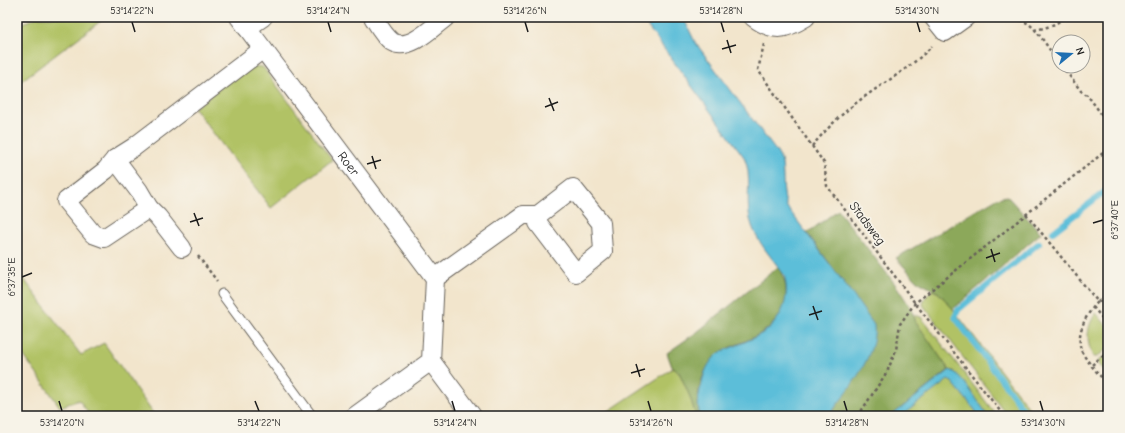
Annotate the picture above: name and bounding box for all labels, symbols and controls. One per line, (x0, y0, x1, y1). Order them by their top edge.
text: 53°14'22"N (110, 5, 154, 17)
text: 53°14'24"N (306, 5, 350, 17)
text: 53°14'26"N (503, 5, 547, 17)
text: 53°14'28"N (699, 5, 743, 17)
text: 53°14'30"N (895, 5, 939, 17)
north arrow (1051, 34, 1091, 74)
text: N (1073, 46, 1087, 56)
street label: Roer (335, 149, 363, 179)
street label: Stadsweg (846, 199, 889, 248)
text: 6°37'40"E (1109, 200, 1121, 240)
text: 6°37'35"E (6, 258, 18, 296)
text: 53°14'20"N (40, 417, 84, 429)
text: 53°14'22"N (237, 417, 281, 429)
text: 53°14'24"N (433, 417, 477, 429)
text: 53°14'26"N (629, 417, 673, 429)
text: 53°14'28"N (825, 417, 869, 429)
text: 53°14'30"N (1021, 417, 1065, 429)

